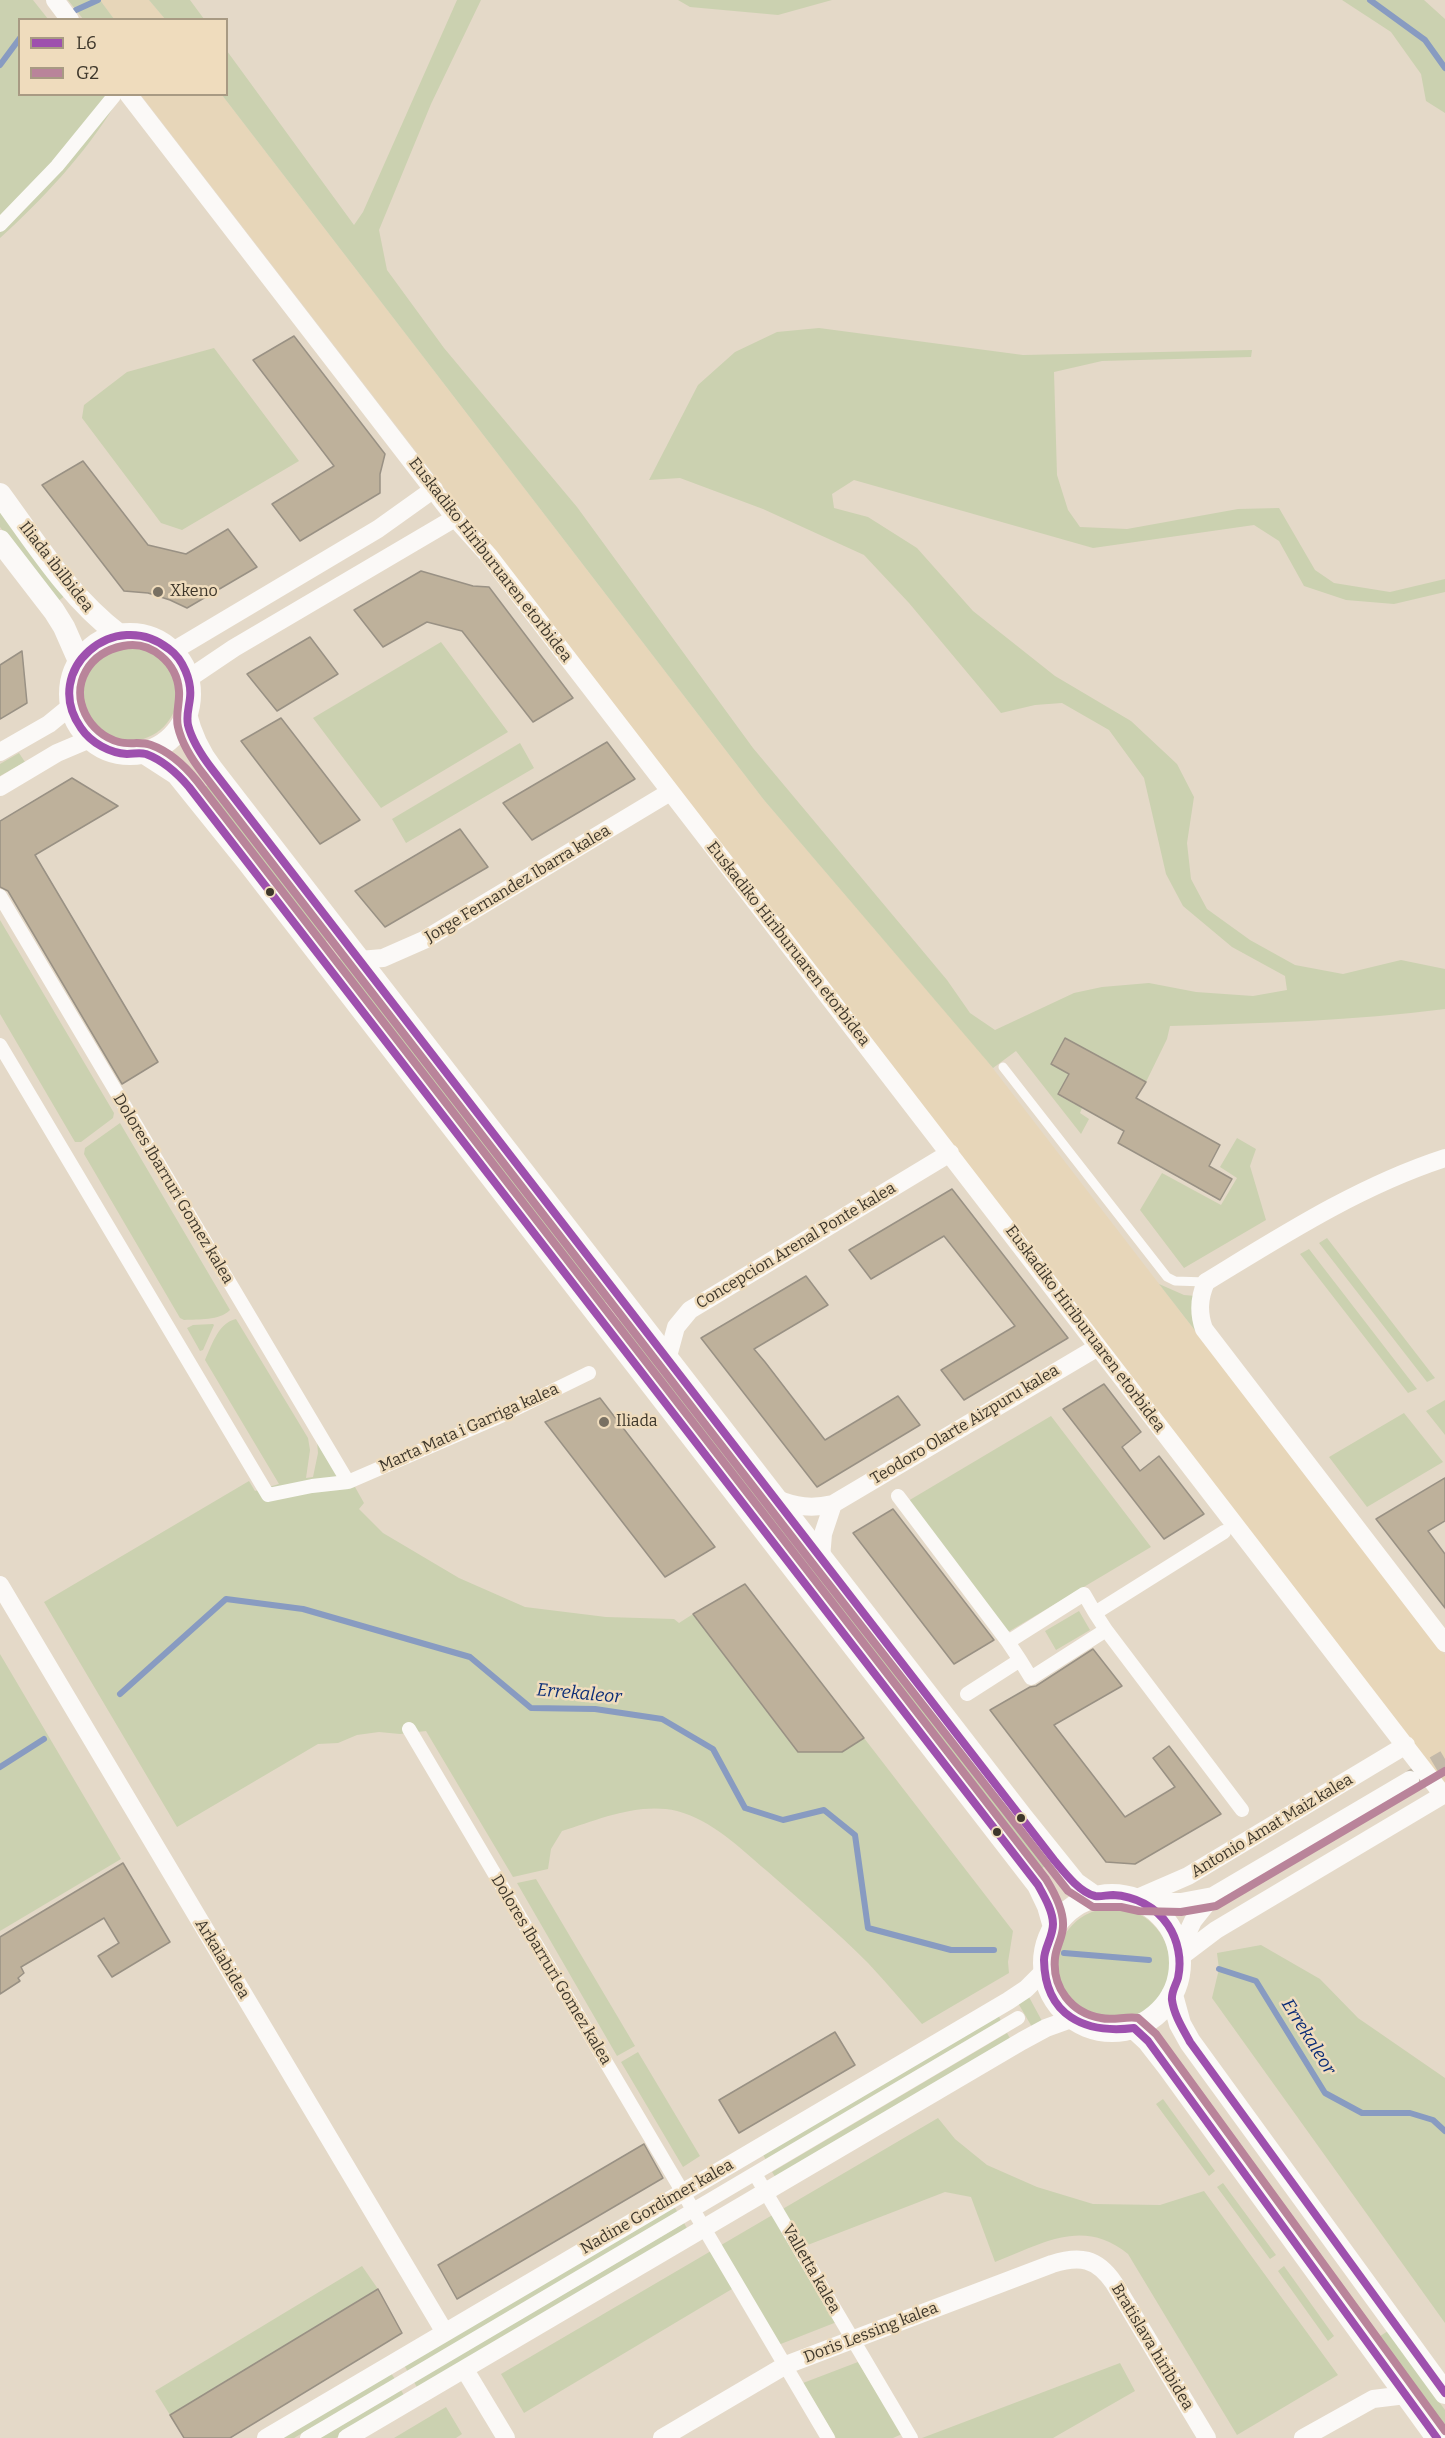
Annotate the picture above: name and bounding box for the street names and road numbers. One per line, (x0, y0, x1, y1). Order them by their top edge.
street label: Euskadiko Hiriburuaren etorbidea (404, 454, 576, 666)
street label: Iliada ibilbidea (15, 518, 97, 616)
street label: Jorge Fernandez Ibarra kalea (422, 821, 614, 947)
street label: Euskadiko Hiriburuaren etorbidea (702, 838, 874, 1050)
street label: Dolores Ibarruri Gomez kalea (109, 1091, 237, 1287)
street label: Concepcion Arenal Ponte kalea (693, 1179, 899, 1313)
street label: Euskadiko Hiriburuaren etorbidea (1001, 1222, 1169, 1436)
street label: Teodoro Olarte Aizpuru kalea (867, 1361, 1063, 1489)
street label: Marta Mata i Garriga kalea (376, 1380, 562, 1476)
street label: Antonio Amat Maiz kalea (1188, 1770, 1356, 1882)
street label: Dolores Ibarruri Gomez kalea (487, 1872, 615, 2068)
street label: Arkaiabidea (191, 1916, 253, 2002)
street label: Nadine Gordimer kalea (577, 2155, 737, 2259)
street label: Valletta kalea (778, 2221, 844, 2317)
street label: Bratislava hiribidea (1107, 2280, 1197, 2414)
street label: Doris Lessing kalea (801, 2299, 941, 2367)

